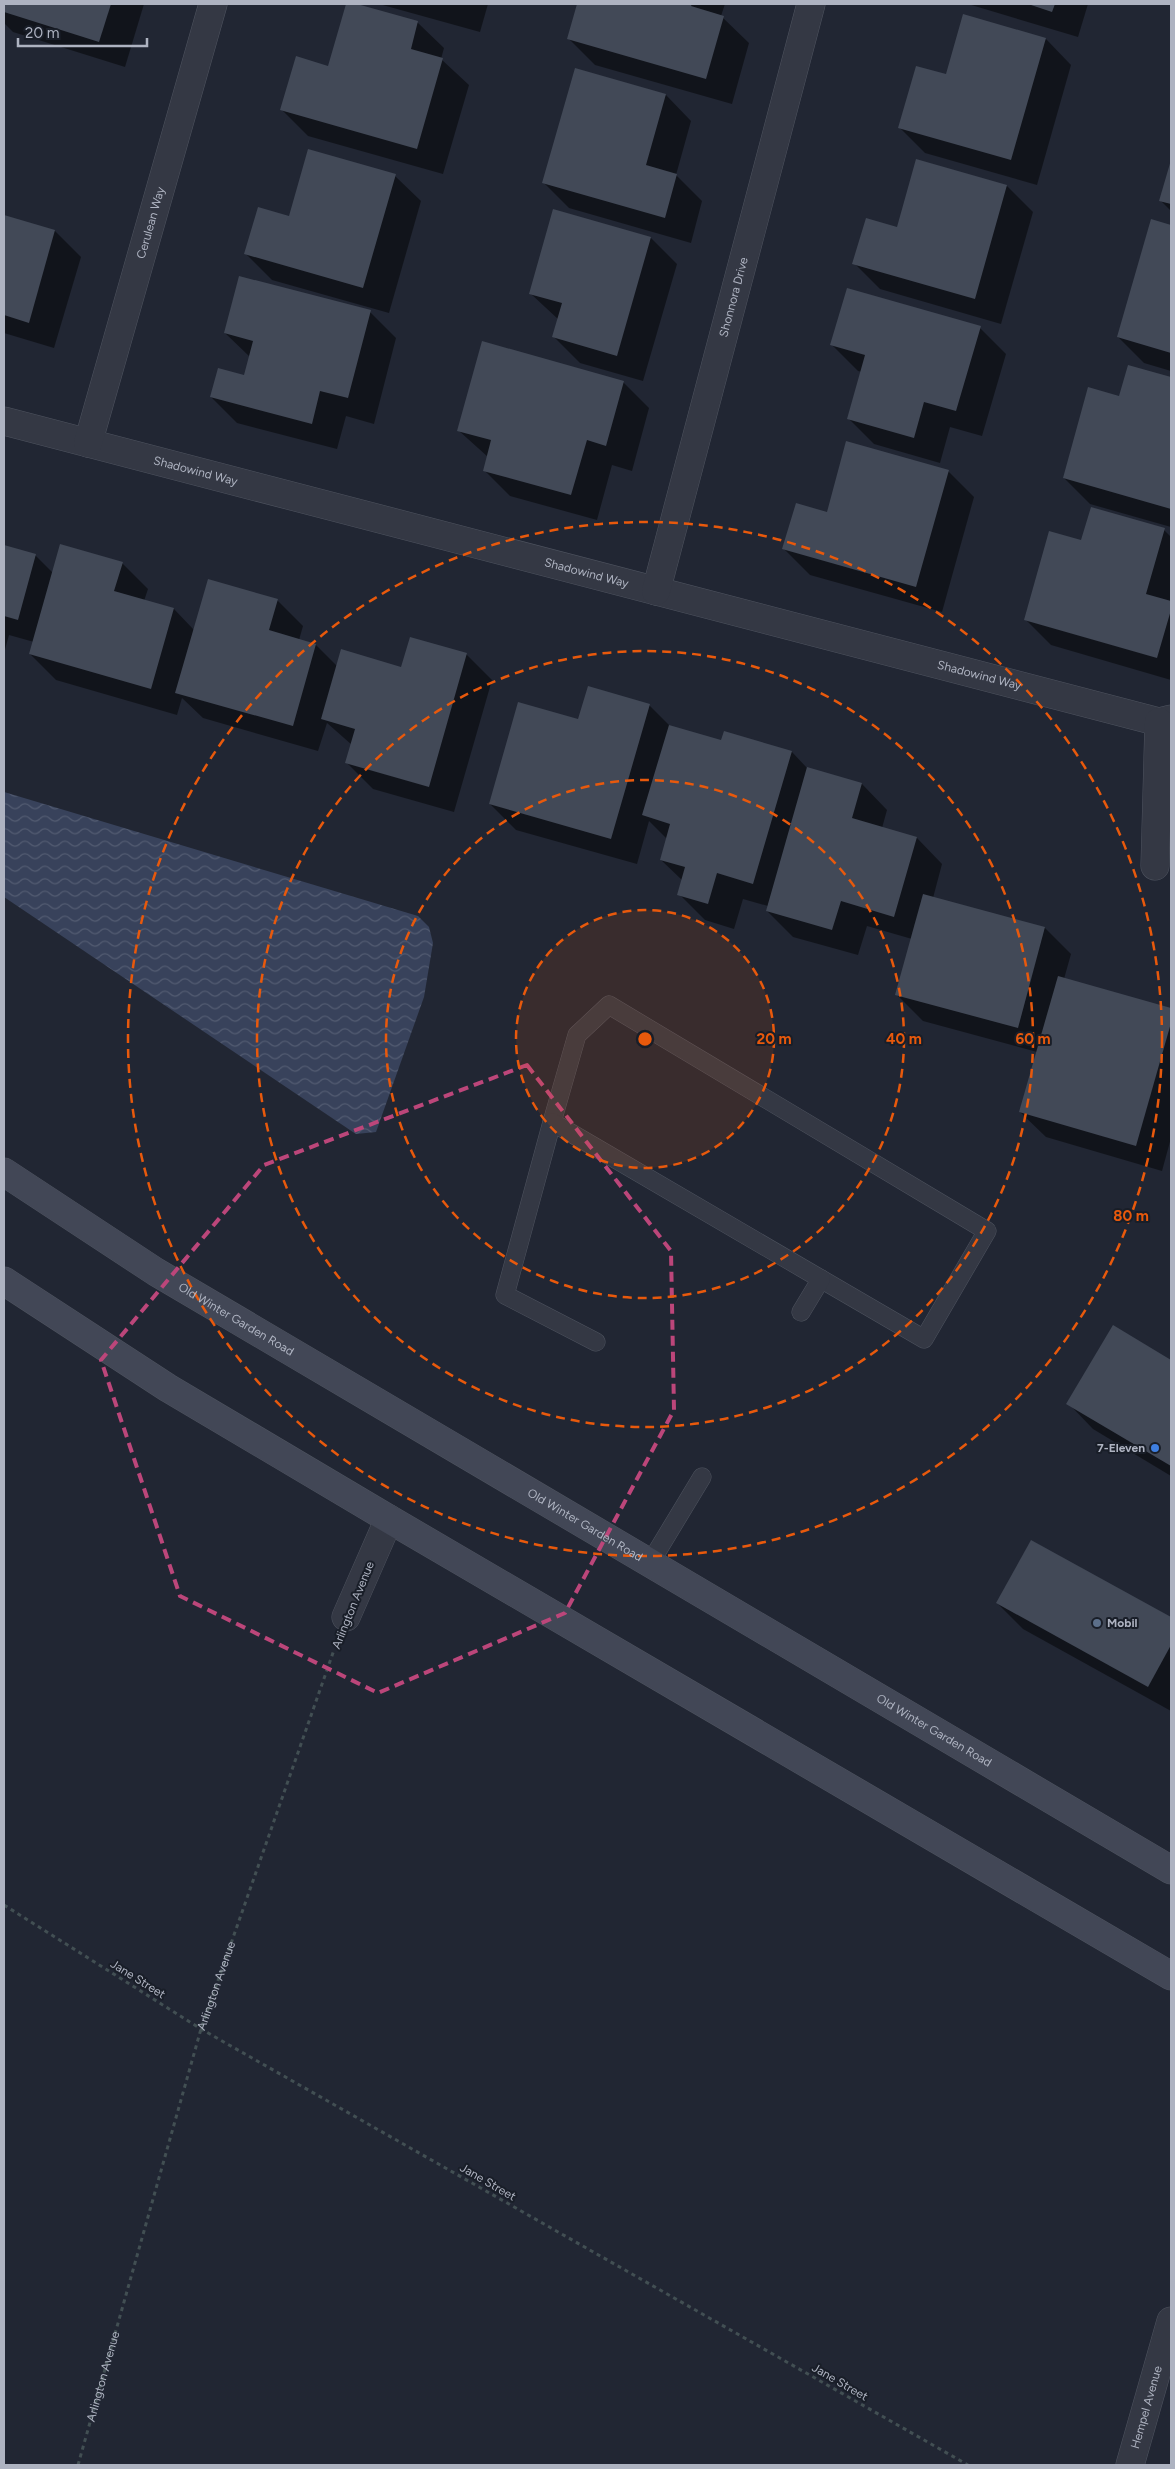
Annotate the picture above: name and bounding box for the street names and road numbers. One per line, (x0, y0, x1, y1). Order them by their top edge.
street label: Cerulean Way (134, 184, 168, 260)
street label: Shonnora Drive (716, 255, 751, 339)
street label: Shadowind Way (152, 453, 240, 489)
street label: Shadowind Way (543, 555, 631, 591)
street label: Shadowind Way (936, 658, 1024, 693)
street label: Old Winter Garden Road (176, 1280, 296, 1359)
street label: Old Winter Garden Road (525, 1485, 645, 1564)
street label: Arlington Avenue (329, 1559, 377, 1651)
street label: Old Winter Garden Road (874, 1691, 994, 1770)
street label: Arlington Avenue (194, 1939, 238, 2032)
street label: Jane Street (108, 1957, 168, 2002)
street label: Jane Street (458, 2160, 519, 2204)
street label: Arlington Avenue (84, 2329, 122, 2423)
street label: Jane Street (810, 2360, 871, 2404)
street label: Hempel Avenue (1128, 2364, 1165, 2450)

